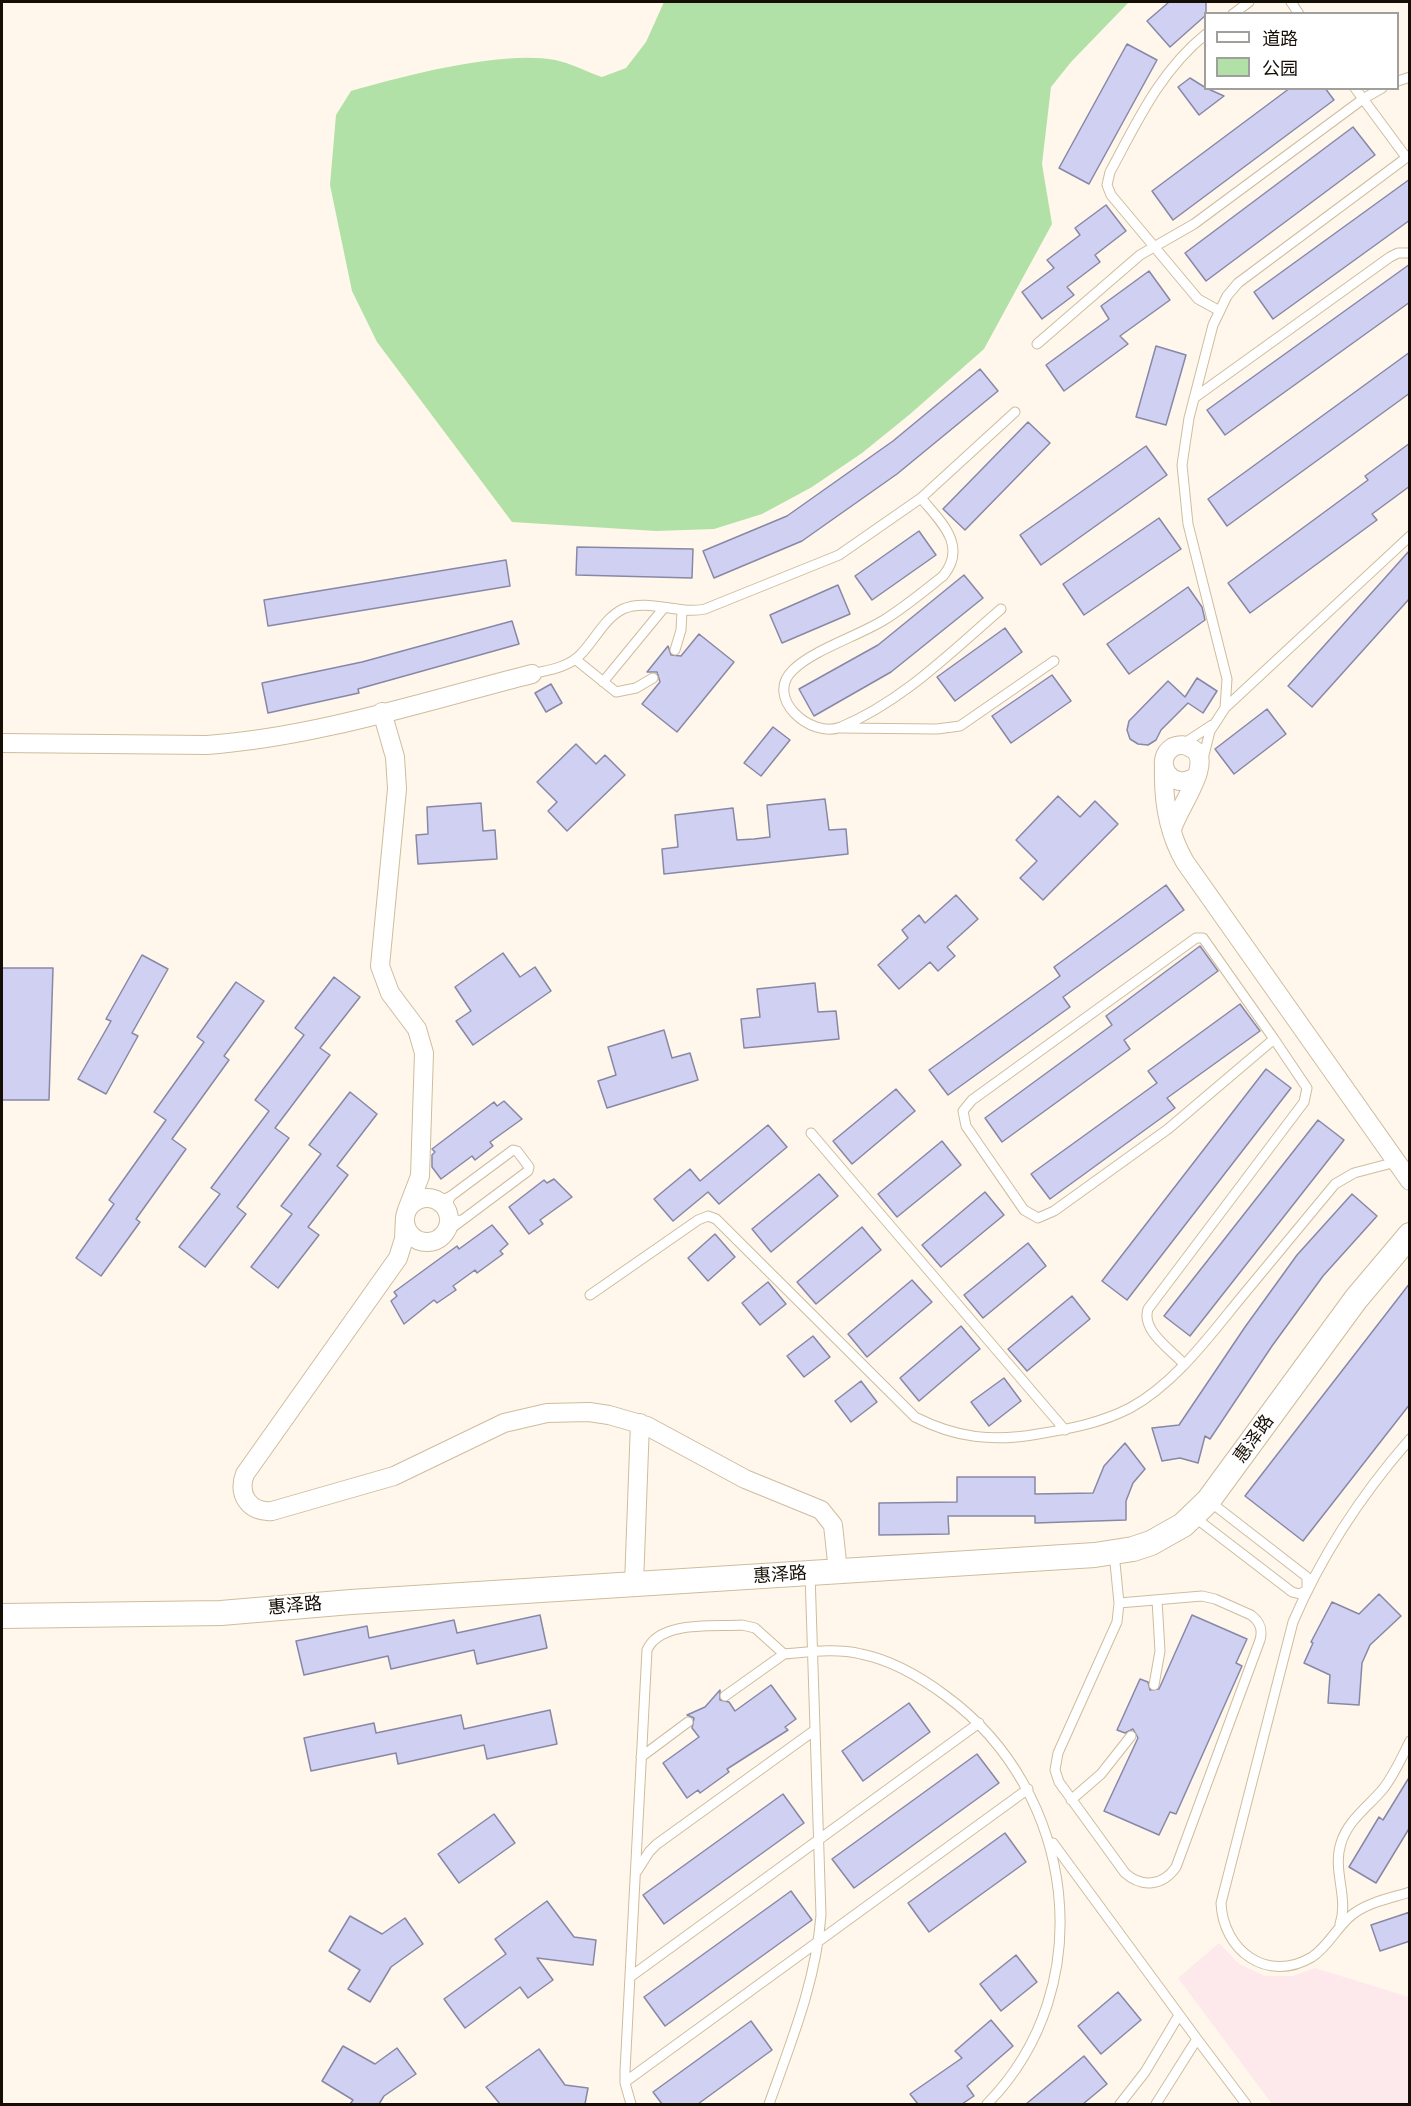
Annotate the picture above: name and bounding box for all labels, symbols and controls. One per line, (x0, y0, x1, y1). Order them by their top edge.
legend (1204, 12, 1399, 90)
text: 道路 (1262, 28, 1298, 50)
text: 公园 (1262, 58, 1298, 80)
street label: 惠泽路 (1229, 1411, 1279, 1467)
street label: 惠泽路 (752, 1562, 808, 1588)
street label: 惠泽路 (267, 1593, 323, 1619)

